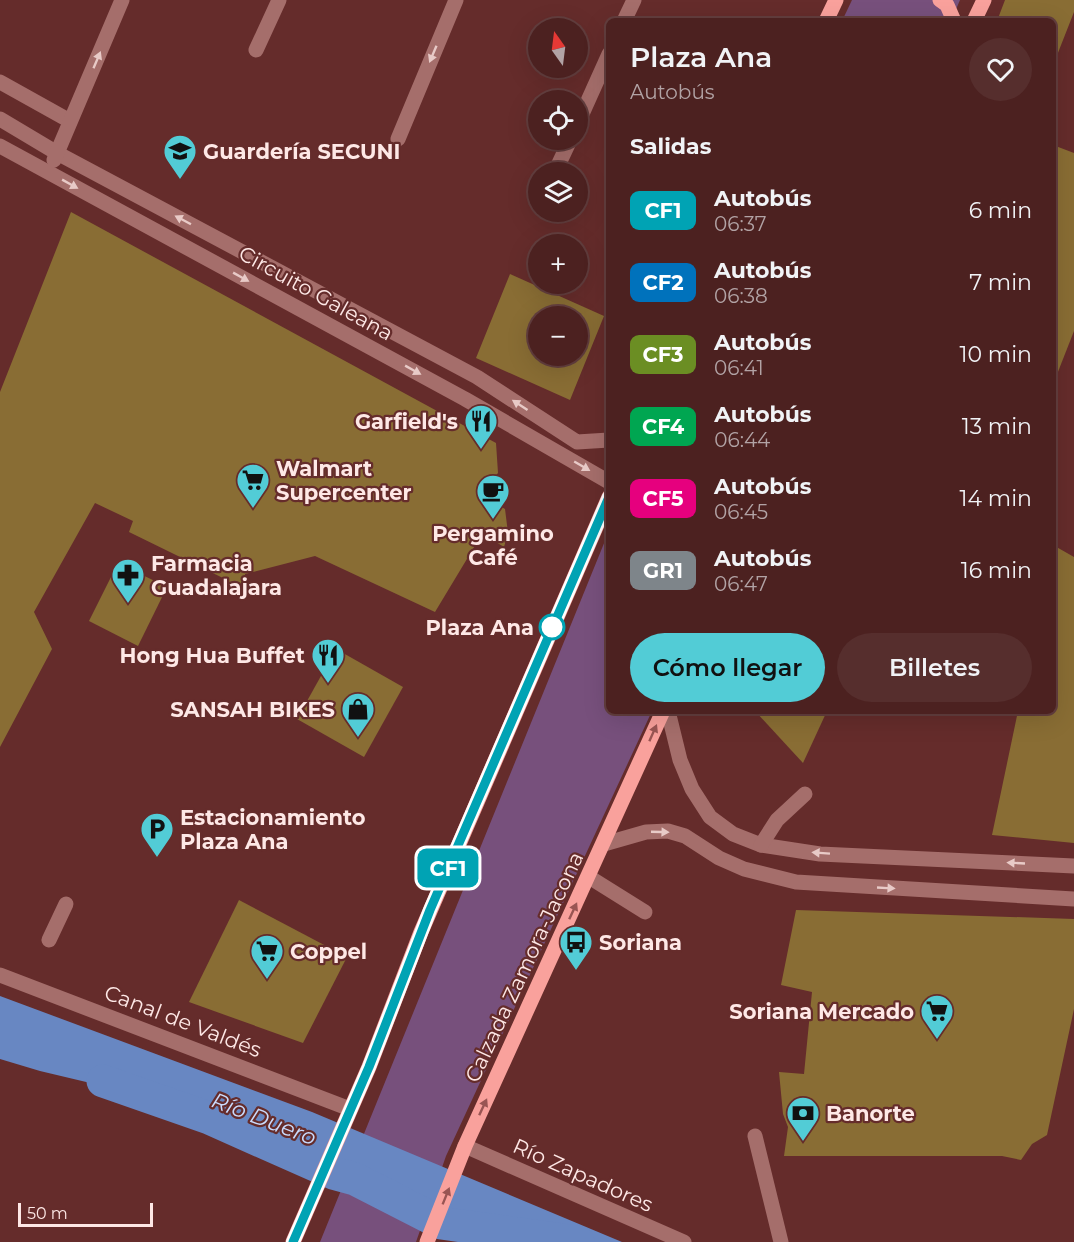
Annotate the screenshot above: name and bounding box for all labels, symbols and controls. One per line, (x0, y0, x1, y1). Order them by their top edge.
north arrow (528, 18, 588, 78)
map controls (528, 18, 588, 366)
button: heart (969, 38, 1032, 101)
text: Plaza Ana (630, 40, 772, 74)
one-way arrow (428, 45, 437, 63)
one-way arrow (92, 51, 102, 69)
text: Autobús (630, 80, 715, 104)
button: locate (528, 90, 588, 150)
school or university icon: Guardería SECUNI (162, 133, 198, 180)
text: Salidas (630, 133, 711, 160)
place label: Guardería SECUNI (203, 139, 400, 164)
button: layers (528, 162, 588, 222)
one-way arrow (62, 179, 79, 189)
text: Autobús (714, 185, 811, 212)
text: 6 min (969, 197, 1032, 224)
text: CF1 (644, 198, 682, 223)
text: 06:37 (714, 212, 766, 236)
one-way arrow (174, 215, 191, 225)
button: + (528, 234, 588, 294)
street label: Circuito Galeana (234, 240, 398, 346)
text: Autobús (714, 257, 811, 284)
text: 7 min (969, 269, 1032, 296)
text: CF2 (642, 270, 684, 295)
one-way arrow (233, 272, 250, 282)
text: 06:38 (714, 284, 768, 308)
button: − (528, 306, 588, 366)
text: Autobús (714, 329, 811, 356)
text: 10 min (960, 341, 1032, 368)
text: CF3 (642, 342, 684, 367)
text: 06:41 (714, 356, 764, 380)
one-way arrow (404, 365, 421, 375)
one-way arrow (512, 399, 528, 411)
text: Autobús (714, 401, 812, 428)
restaurant icon: Garfield's (463, 403, 499, 450)
place label: Garfield's (355, 409, 458, 434)
text: 13 min (962, 413, 1032, 440)
text: CF4 (642, 414, 684, 439)
text: 06:44 (714, 428, 770, 452)
place label: Walmart Supercenter (276, 456, 412, 505)
one-way arrow (574, 461, 591, 471)
supermarket icon: Walmart Supercenter (235, 462, 271, 509)
cafe icon: Pergamino Café (475, 473, 511, 520)
text: Autobús (714, 473, 811, 500)
text: 14 min (960, 485, 1032, 512)
text: CF5 (643, 486, 683, 511)
text: 06:45 (714, 500, 768, 524)
place label: Pergamino Café (432, 521, 554, 570)
text: Autobús (714, 545, 811, 572)
place label: Farmacia Guadalajara (151, 551, 282, 600)
pharmacy icon: Farmacia Guadalajara (110, 557, 146, 604)
text: 16 min (961, 557, 1032, 584)
text: GR1 (643, 558, 683, 583)
text: 06:47 (714, 572, 768, 596)
marker: Plaza Ana (539, 614, 565, 640)
place label: Plaza Ana (425, 615, 534, 640)
button: Cómo llegar (630, 633, 825, 702)
button: Billetes (837, 633, 1032, 702)
restaurant icon: Hong Hua Buffet (310, 637, 346, 684)
place label: Hong Hua Buffet (120, 643, 305, 668)
shop icon: SANSAH BIKES (340, 691, 376, 738)
place label: SANSAH BIKES (170, 697, 335, 722)
one-way arrow (649, 724, 658, 742)
place label: Estacionamiento Plaza Ana (180, 805, 366, 854)
parking icon: Estacionamiento Plaza Ana (139, 811, 175, 858)
one-way arrow (651, 827, 670, 837)
line badge: CF1 (414, 848, 482, 888)
street label: Calzada Zamora-Jacona (460, 848, 588, 1086)
one-way arrow (811, 848, 830, 858)
text: CF1 (429, 856, 467, 881)
one-way arrow (1006, 859, 1025, 868)
one-way arrow (877, 883, 896, 892)
one-way arrow (569, 903, 578, 920)
bus stop icon: Soriana (558, 924, 594, 971)
place label: Soriana (599, 930, 682, 955)
supermarket icon: Coppel (249, 933, 285, 980)
place label: Coppel (290, 939, 367, 964)
street label: Canal de Valdés (101, 980, 265, 1062)
supermarket icon: Soriana Mercado (919, 993, 955, 1040)
place label: Soriana Mercado (729, 999, 914, 1024)
water label: Río Duero (208, 1087, 320, 1151)
bank icon: Banorte (785, 1095, 821, 1142)
one-way arrow (478, 1099, 487, 1116)
place label: Banorte (826, 1101, 915, 1126)
street label: Río Zapadores (509, 1133, 657, 1217)
one-way arrow (442, 1187, 451, 1205)
scale bar (18, 1200, 153, 1228)
text: 50 m (27, 1204, 68, 1223)

